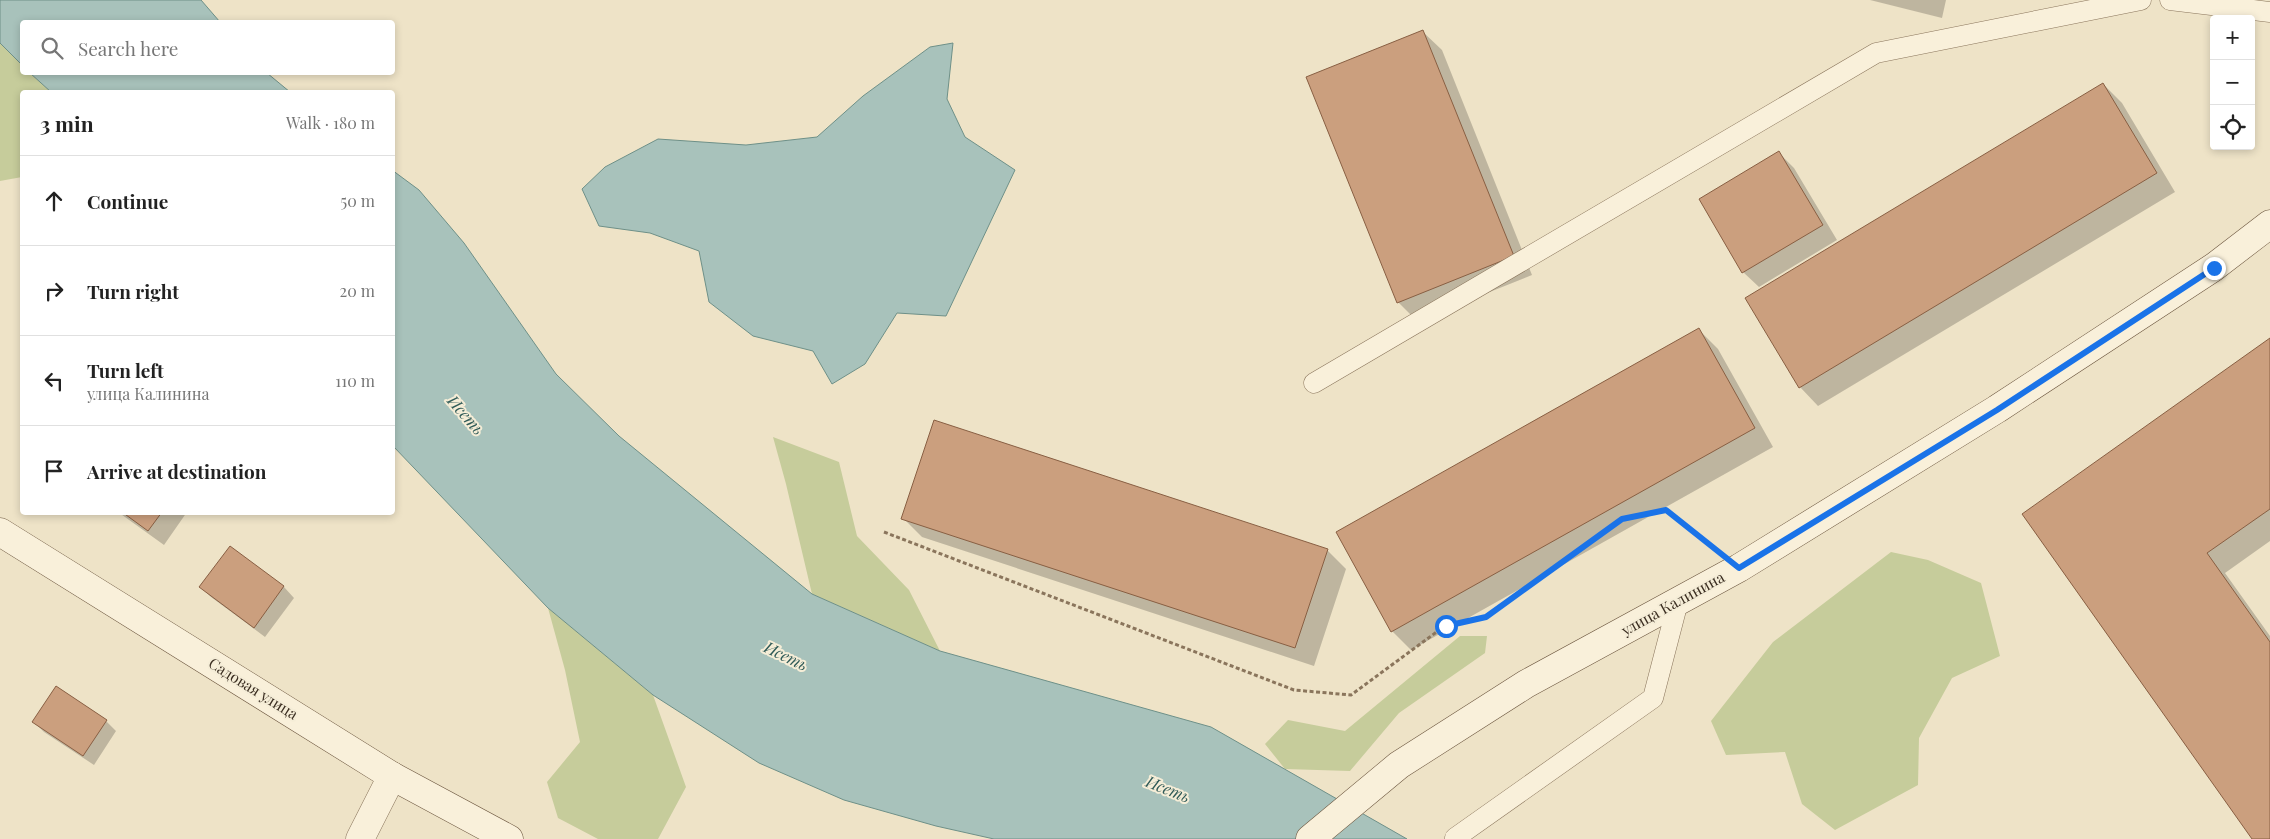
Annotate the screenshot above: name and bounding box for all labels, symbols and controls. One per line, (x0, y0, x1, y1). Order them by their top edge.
map controls (2210, 15, 2255, 150)
button: + (2210, 15, 2255, 60)
search box (20, 20, 395, 75)
icon: search (38, 34, 66, 62)
text: Search here (78, 35, 178, 61)
button: − (2210, 60, 2255, 105)
button: locate (2210, 105, 2255, 150)
text: 3 min (40, 109, 94, 137)
text: Walk · 180 m (286, 112, 375, 133)
icon: ahead (40, 187, 68, 215)
text: Continue (87, 188, 168, 214)
text: 50 m (341, 190, 375, 211)
route end (2203, 257, 2226, 280)
icon: right (40, 277, 68, 305)
text: Turn right (87, 278, 179, 304)
text: 20 m (340, 280, 375, 301)
text: Turn left (87, 357, 164, 383)
icon: left (40, 367, 68, 395)
text: 110 m (335, 370, 375, 391)
text: улица Калинина (87, 383, 210, 404)
water label: Исеть (443, 390, 489, 439)
icon: arrive (40, 457, 68, 485)
text: Arrive at destination (87, 458, 267, 484)
street label: улица Калинина (1617, 566, 1728, 640)
route start (1435, 615, 1458, 638)
water label: Исеть (760, 636, 812, 675)
street label: Садовая улица (205, 653, 302, 724)
water label: Исеть (1142, 770, 1193, 807)

